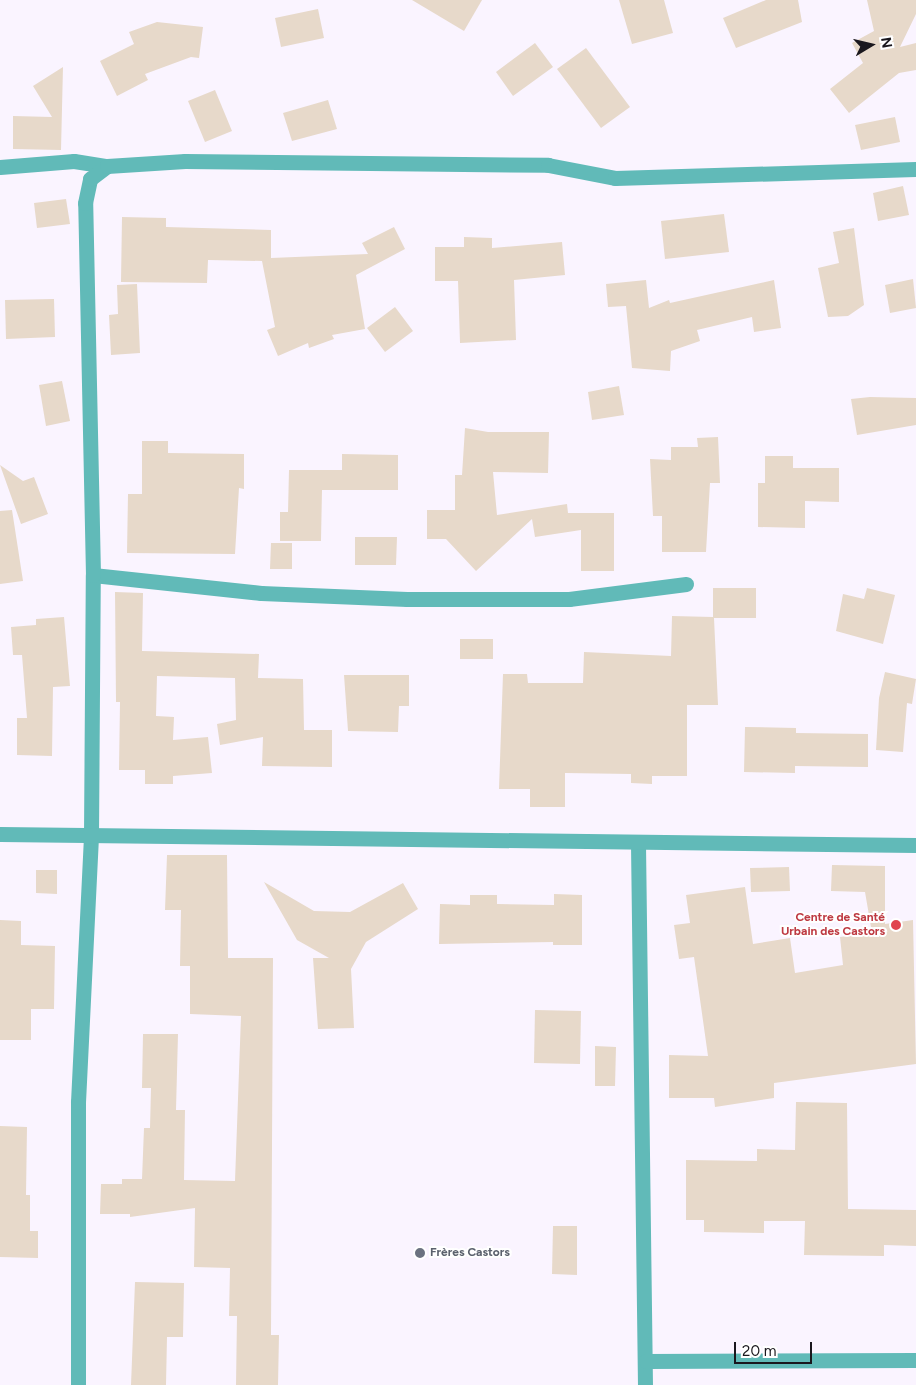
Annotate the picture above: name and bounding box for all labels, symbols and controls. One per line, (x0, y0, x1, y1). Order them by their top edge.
north arrow (846, 20, 896, 70)
text: N (877, 36, 896, 49)
place label: Centre de Santé Urbain des Castors (781, 911, 885, 939)
marker: Centre de Santé Urbain des Castors (889, 918, 903, 932)
place label: Frères Castors (430, 1246, 510, 1260)
marker: Frères Castors (414, 1247, 426, 1259)
scale bar (736, 1332, 814, 1364)
text: 20 m (742, 1342, 776, 1360)

